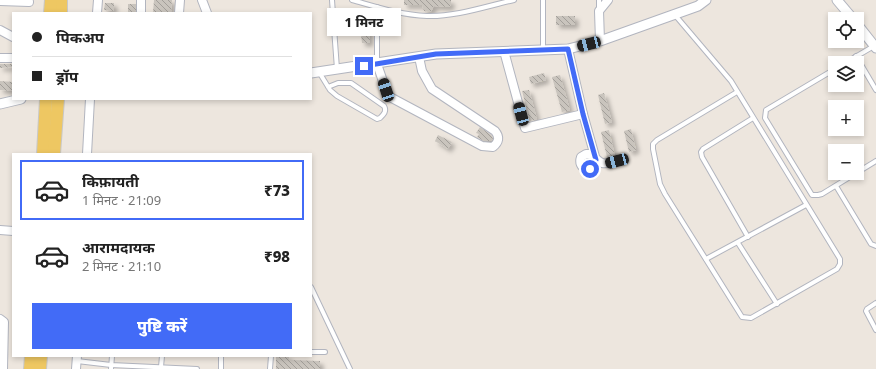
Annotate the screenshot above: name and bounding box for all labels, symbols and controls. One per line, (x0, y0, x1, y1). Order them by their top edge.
callout: 1 मिनट (327, 8, 401, 36)
map controls (828, 12, 864, 180)
button: locate (828, 12, 864, 48)
text: 1 मिनट (345, 13, 383, 31)
text: पिकअप (56, 27, 104, 47)
car (576, 35, 602, 53)
button: layers (828, 56, 864, 92)
route end (355, 57, 373, 75)
text: ड्रॉप (56, 66, 78, 86)
car (377, 77, 395, 103)
button: + (828, 100, 864, 136)
car (512, 101, 530, 127)
button: − (828, 144, 864, 180)
car (604, 152, 630, 170)
route start (581, 160, 599, 178)
text: किफ़ायती (82, 171, 139, 191)
icon: car (34, 172, 70, 208)
text: ₹73 (264, 180, 290, 200)
text: 1 मिनट · 21:09 (82, 191, 161, 209)
text: आरामदायक (82, 237, 155, 257)
icon: car (34, 238, 70, 274)
text: ₹98 (264, 246, 290, 266)
text: 2 मिनट · 21:10 (82, 257, 161, 275)
button: पुष्टि करें (32, 303, 292, 349)

